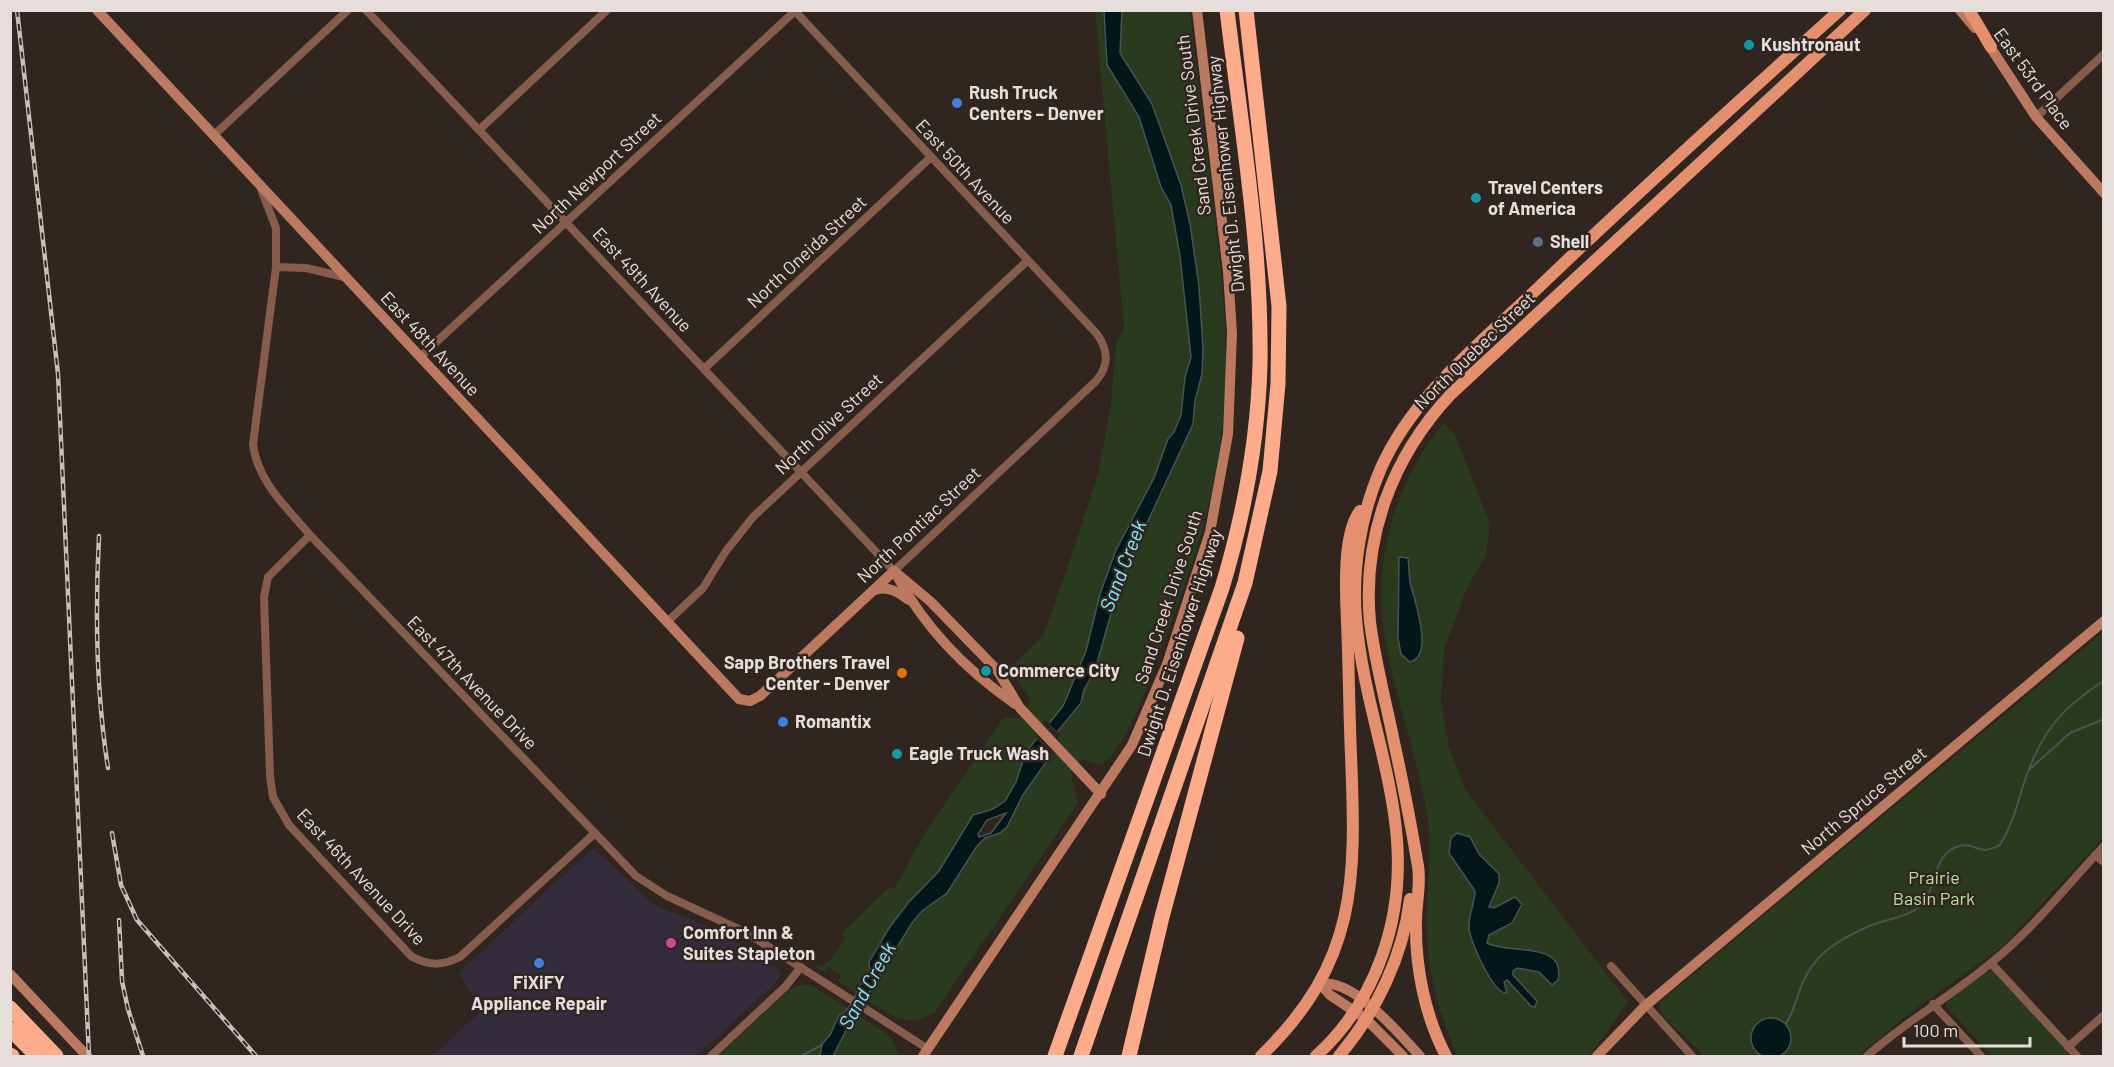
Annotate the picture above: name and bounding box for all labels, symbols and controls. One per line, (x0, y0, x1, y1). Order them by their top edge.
street label: East 53rd Place (1990, 23, 2078, 133)
place label: Kushtronaut (1761, 33, 1861, 55)
street label: Sand Creek Drive South (1171, 34, 1215, 217)
marker: Kushtronaut (1742, 38, 1756, 52)
street label: Dwight D. Eisenhower Highway (1202, 55, 1248, 294)
place label: Rush Truck Centers – Denver (969, 81, 1104, 124)
marker: Rush Truck Centers – Denver (950, 96, 964, 110)
street label: North Newport Street (527, 107, 666, 238)
street label: East 50th Avenue (912, 114, 1020, 228)
place label: Travel Centers of America (1488, 176, 1603, 219)
street label: North Oneida Street (742, 190, 871, 312)
marker: Travel Centers of America (1469, 191, 1483, 205)
street label: East 49th Avenue (589, 222, 697, 336)
place label: Shell (1550, 230, 1589, 252)
marker: Shell (1531, 235, 1545, 249)
street label: East 48th Avenue (377, 286, 485, 400)
street label: North Quebec Street (1409, 287, 1539, 414)
street label: North Olive Street (770, 368, 887, 479)
street label: North Pontiac Street (852, 461, 985, 587)
street label: Sand Creek Drive South (1129, 507, 1207, 687)
water label: Sand Creek (1094, 516, 1151, 615)
street label: Dwight D. Eisenhower Highway (1132, 526, 1226, 759)
street label: East 47th Avenue Drive (403, 611, 542, 754)
place label: Sapp Brothers Travel Center - Denver (724, 651, 890, 694)
place label: Commerce City (998, 659, 1120, 681)
marker: Commerce City (979, 664, 993, 678)
marker: Sapp Brothers Travel Center - Denver (895, 666, 909, 680)
place label: Romantix (795, 710, 872, 732)
marker: Romantix (776, 715, 790, 729)
street label: North Spruce Street (1796, 741, 1931, 859)
place label: Eagle Truck Wash (909, 742, 1049, 764)
marker: Eagle Truck Wash (890, 747, 904, 761)
street label: East 46th Avenue Drive (293, 803, 431, 949)
park label: Prairie Basin Park (1893, 866, 1975, 909)
place label: Comfort Inn & Suites Stapleton (683, 921, 815, 964)
marker: Comfort Inn & Suites Stapleton (664, 936, 678, 950)
water label: Sand Creek (832, 938, 900, 1033)
marker: FiXiFY Appliance Repair (532, 956, 546, 970)
place label: FiXiFY Appliance Repair (471, 971, 607, 1014)
scale bar (1904, 1010, 2030, 1048)
text: 100 m (1913, 1019, 1958, 1041)

